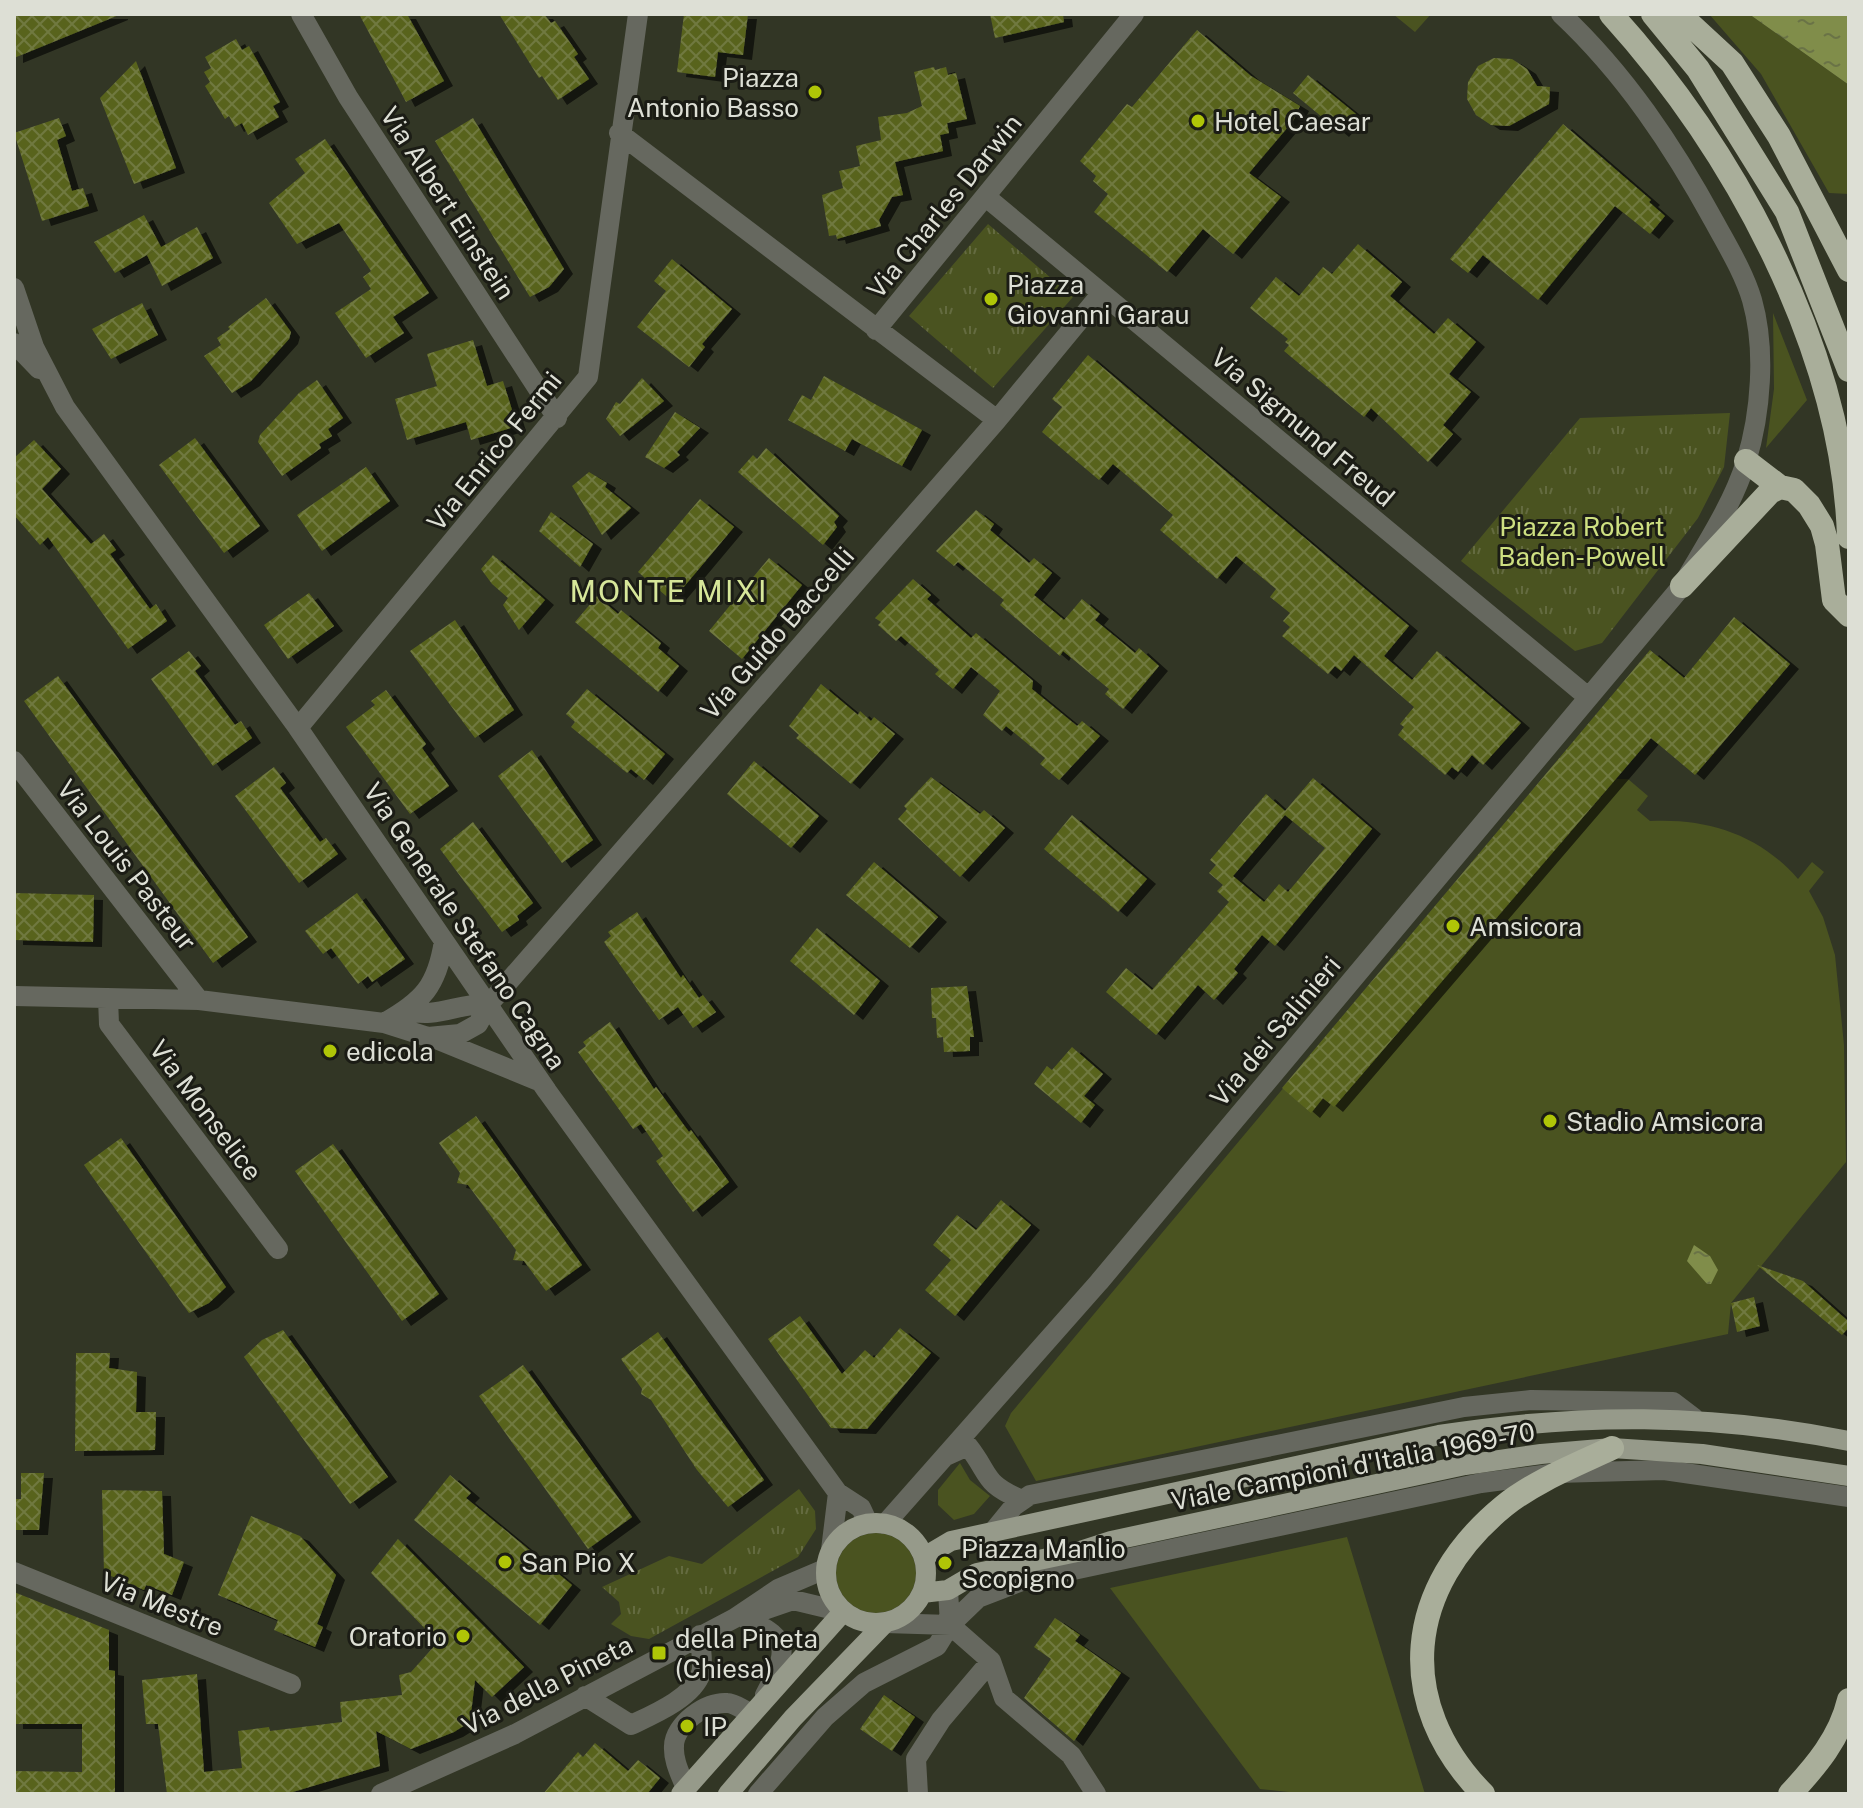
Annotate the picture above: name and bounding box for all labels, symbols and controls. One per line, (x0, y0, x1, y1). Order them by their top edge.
place label: Piazza Antonio Basso (627, 62, 799, 123)
marker: Piazza Antonio Basso (806, 83, 824, 101)
street label: Via Albert Einstein (374, 101, 522, 305)
place label: Hotel Caesar (1214, 106, 1371, 137)
street label: Via Charles Darwin (860, 108, 1028, 304)
marker: Hotel Caesar (1189, 112, 1207, 130)
place label: Piazza Giovanni Garau (1007, 269, 1189, 330)
marker: Piazza Giovanni Garau (982, 290, 1000, 308)
street label: Via Sigmund Freud (1205, 341, 1401, 513)
street label: Via Enrico Fermi (420, 365, 568, 537)
park label: Piazza Robert Baden-Powell (1498, 511, 1666, 572)
street label: Via Guido Baccelli (694, 541, 860, 725)
district label: MONTE MIXI (569, 573, 769, 609)
street label: Via Louis Pasteur (51, 773, 203, 957)
street label: Via Generale Stefano Cagna (357, 777, 573, 1075)
place label: Amsicora (1469, 911, 1582, 942)
marker: Amsicora (1444, 917, 1462, 935)
street label: Via dei Salinieri (1203, 950, 1347, 1112)
street label: Via Monselice (143, 1034, 269, 1186)
place label: edicola (346, 1036, 434, 1067)
marker: edicola (321, 1042, 339, 1060)
place label: Stadio Amsicora (1566, 1106, 1764, 1137)
marker: Stadio Amsicora (1541, 1112, 1559, 1130)
street label: Viale Campioni d'Italia 1969-70 (1168, 1415, 1538, 1517)
place label: Piazza Manlio Scopigno (961, 1533, 1126, 1594)
place label: San Pio X (521, 1547, 636, 1578)
marker: San Pio X (496, 1553, 514, 1571)
marker: Piazza Manlio Scopigno (936, 1554, 954, 1572)
street label: Via Mestre (96, 1565, 228, 1643)
place label: Oratorio (349, 1621, 447, 1652)
place label: della Pineta (Chiesa) (675, 1623, 818, 1684)
marker: Oratorio (454, 1627, 472, 1645)
street label: Via della Pineta (457, 1629, 637, 1741)
marker: della Pineta (Chiesa) (650, 1644, 668, 1662)
place label: IP (703, 1711, 727, 1742)
marker: IP (678, 1717, 696, 1735)

